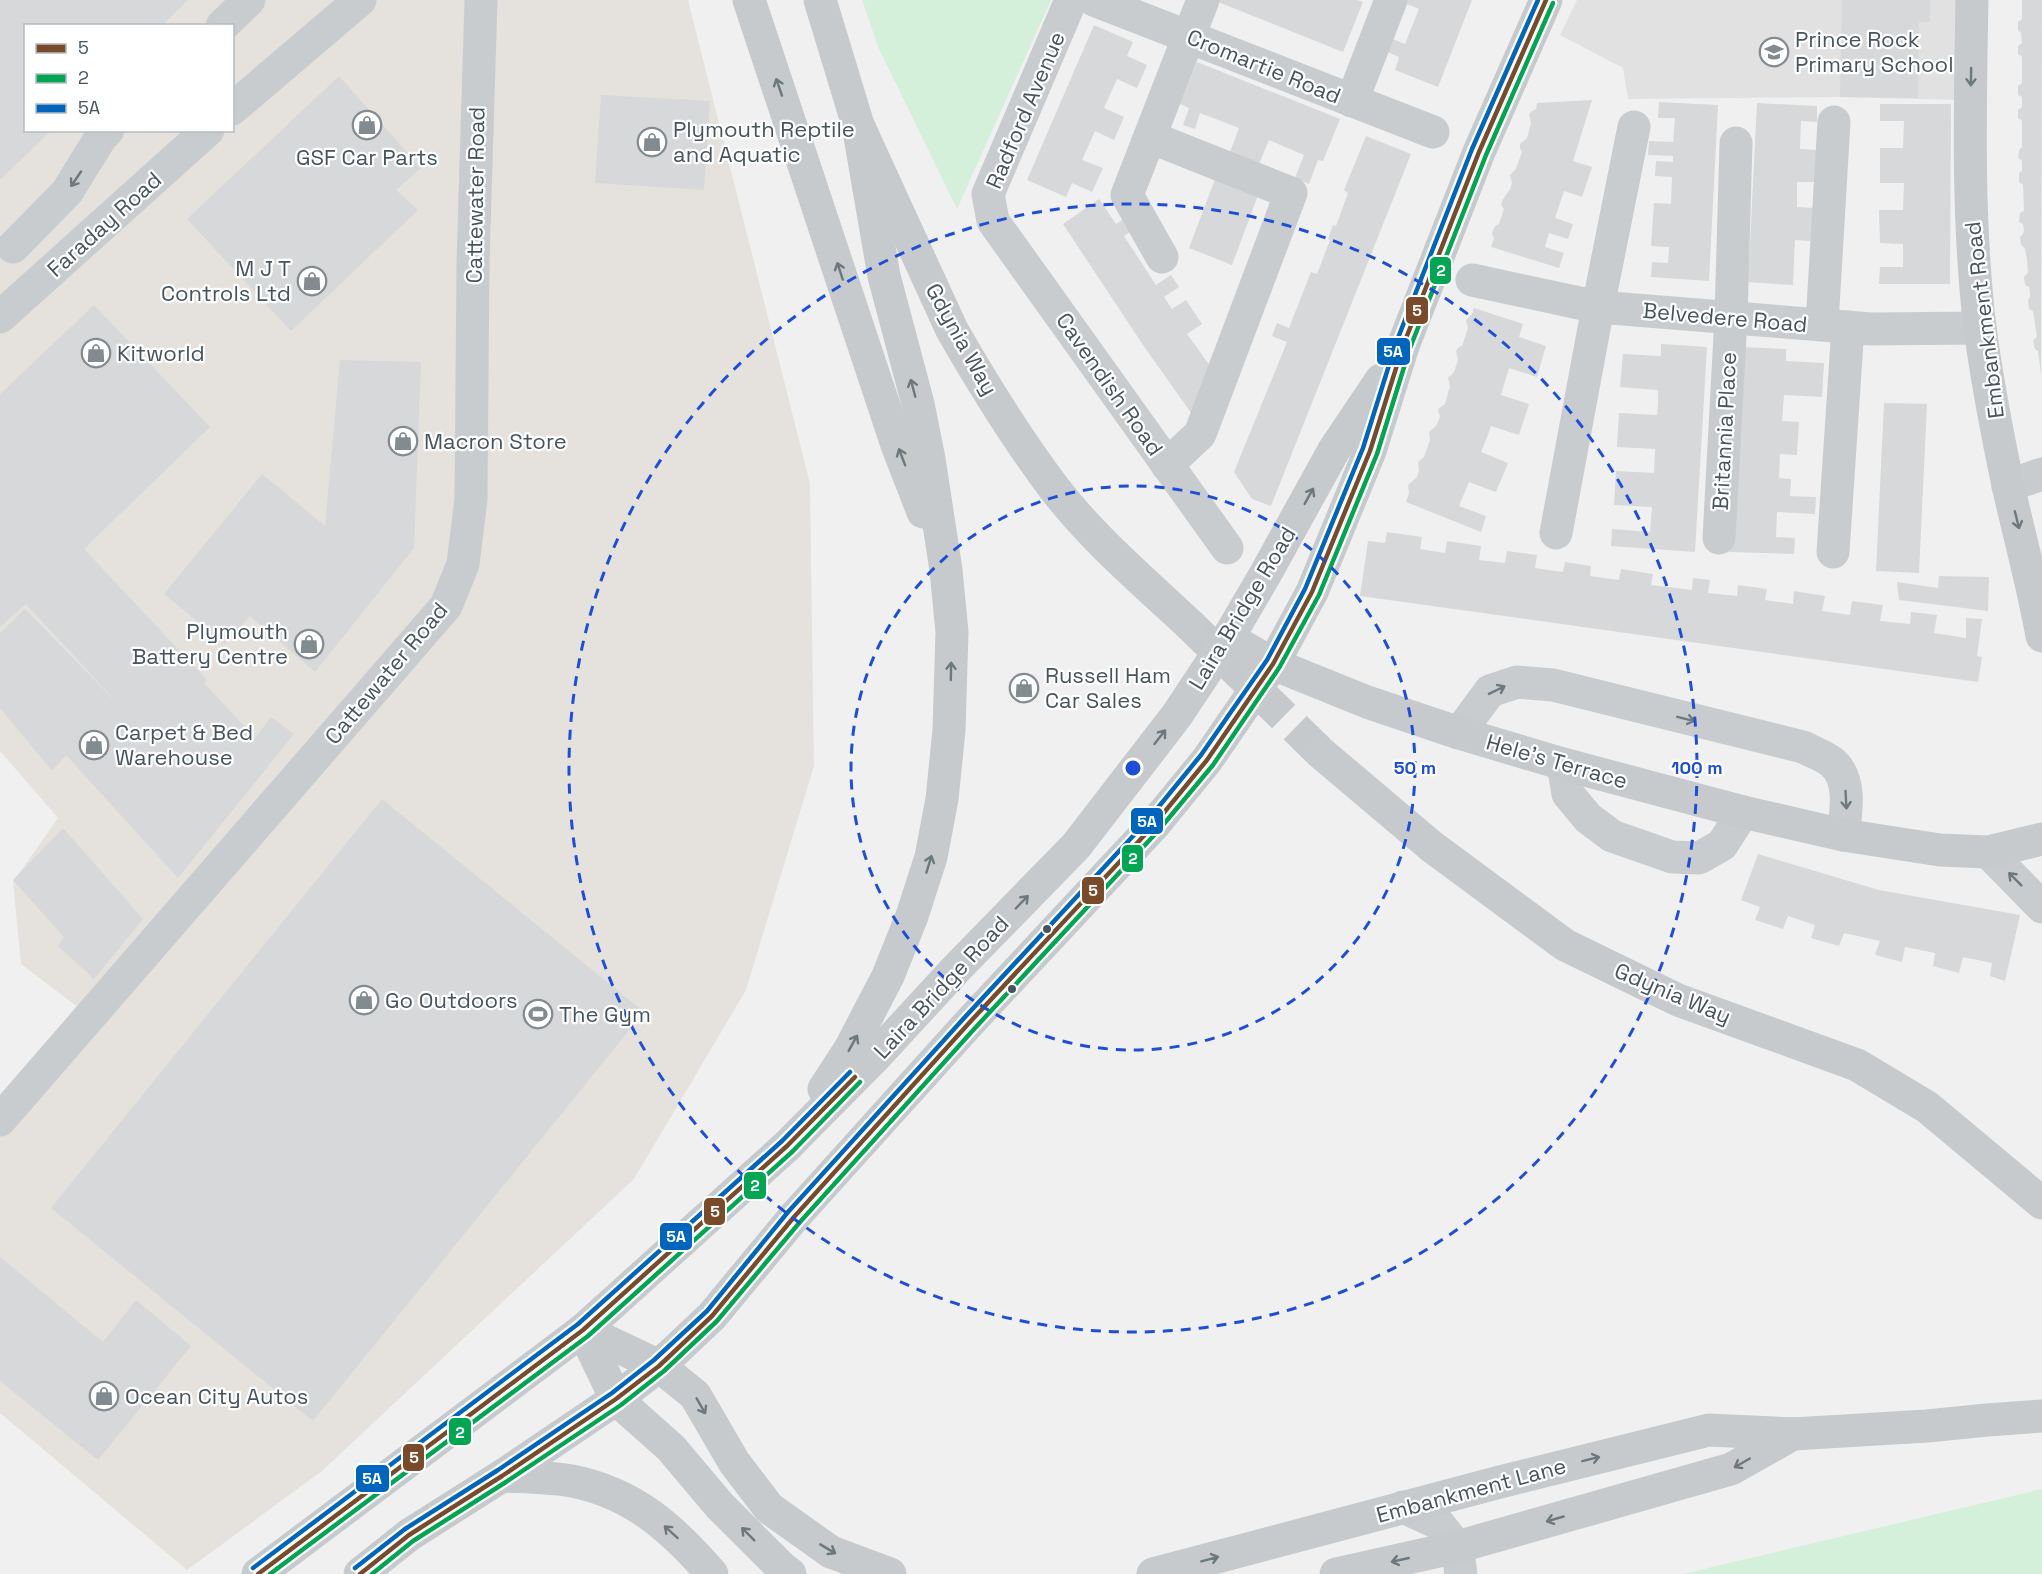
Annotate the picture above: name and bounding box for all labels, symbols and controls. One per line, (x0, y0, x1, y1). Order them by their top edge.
street label: Cromartie Road (1183, 22, 1345, 110)
legend (24, 24, 234, 132)
place label: Prince Rock Primary School (1795, 25, 1954, 78)
street label: Radford Avenue (979, 27, 1071, 193)
text: 5 (78, 36, 89, 59)
school or university icon: Prince Rock Primary School (1758, 36, 1790, 68)
text: 2 (78, 66, 89, 89)
one-way arrow (1965, 67, 1977, 87)
one-way arrow (772, 78, 783, 96)
text: 5A (78, 96, 100, 119)
street label: Cattewater Road (459, 106, 491, 284)
shop icon: GSF Car Parts (351, 109, 383, 141)
place label: Plymouth Reptile and Aquatic (673, 115, 855, 168)
shop icon: Plymouth Reptile and Aquatic (636, 126, 668, 158)
place label: GSF Car Parts (296, 143, 438, 171)
street label: Faraday Road (41, 165, 167, 283)
one-way arrow (70, 170, 82, 187)
street label: Embankment Road (1958, 220, 2010, 420)
place label: M J T Controls Ltd (161, 254, 291, 307)
line badge: 2 (1429, 256, 1452, 285)
text: 2 (1436, 260, 1446, 281)
one-way arrow (834, 263, 845, 281)
shop icon: M J T Controls Ltd (296, 265, 328, 297)
street label: Gdynia Way (920, 278, 1004, 400)
line badge: 5 (1405, 296, 1429, 325)
street label: Belvedere Road (1642, 296, 1808, 338)
text: 5 (1412, 300, 1422, 321)
street label: Cavendish Road (1050, 307, 1170, 461)
shop icon: Kitworld (80, 337, 112, 369)
line badge: 5A (1376, 337, 1411, 366)
place label: Kitworld (117, 339, 205, 367)
text: 5A (1383, 341, 1403, 362)
street label: Britannia Place (1706, 351, 1742, 511)
one-way arrow (907, 379, 919, 398)
shop icon: Macron Store (387, 425, 419, 457)
place label: Macron Store (424, 427, 567, 455)
one-way arrow (896, 448, 907, 466)
one-way arrow (1303, 488, 1315, 505)
one-way arrow (2011, 511, 2023, 530)
street label: Laira Bridge Road (1182, 521, 1302, 695)
street label: Cattewater Road (318, 596, 454, 750)
place label: Plymouth Battery Centre (132, 617, 288, 670)
shop icon: Plymouth Battery Centre (293, 628, 325, 660)
place label: Russell Ham Car Sales (1045, 661, 1171, 714)
one-way arrow (945, 662, 956, 682)
shop icon: Russell Ham Car Sales (1008, 672, 1040, 704)
one-way arrow (1488, 684, 1506, 696)
one-way arrow (1676, 713, 1695, 725)
place label: Carpet & Bed Warehouse (115, 718, 253, 771)
street label: Hele's Terrace (1483, 727, 1631, 795)
shop icon: Carpet & Bed Warehouse (78, 729, 110, 761)
one-way arrow (1154, 729, 1167, 745)
text: 50 m (1394, 756, 1436, 779)
text: 100 m (1671, 756, 1723, 779)
centre of rings (1123, 758, 1143, 778)
one-way arrow (1840, 789, 1851, 809)
line badge: 5A (1130, 807, 1164, 835)
text: 5A (1137, 811, 1157, 832)
line badge: 2 (1121, 844, 1144, 873)
text: 2 (1128, 848, 1138, 869)
one-way arrow (924, 855, 935, 874)
one-way arrow (2008, 872, 2023, 886)
line badge: 5 (1081, 876, 1105, 905)
text: 5 (1088, 880, 1098, 901)
one-way arrow (1014, 894, 1029, 909)
street label: Laira Bridge Road (868, 910, 1014, 1064)
unlabelled marker (1041, 923, 1053, 935)
street label: Gdynia Way (1610, 956, 1736, 1030)
unlabelled marker (1006, 983, 1018, 995)
shop icon: Go Outdoors (348, 984, 380, 1016)
place label: Go Outdoors (385, 986, 518, 1014)
sports icon: The Gym (522, 998, 554, 1030)
place label: The Gym (559, 1000, 651, 1028)
one-way arrow (847, 1035, 859, 1052)
line badge: 2 (743, 1171, 767, 1200)
text: 2 (750, 1175, 760, 1196)
line badge: 5 (703, 1197, 726, 1226)
text: 5 (710, 1201, 720, 1222)
line badge: 5A (659, 1222, 693, 1251)
text: 5A (666, 1226, 686, 1247)
shop icon: Ocean City Autos (88, 1380, 120, 1412)
place label: Ocean City Autos (125, 1382, 308, 1410)
one-way arrow (695, 1397, 707, 1414)
line badge: 2 (448, 1417, 472, 1446)
text: 2 (455, 1422, 465, 1443)
line badge: 5 (402, 1443, 425, 1472)
text: 5 (409, 1447, 419, 1468)
street label: Embankment Lane (1373, 1451, 1569, 1529)
one-way arrow (1581, 1453, 1600, 1465)
one-way arrow (1734, 1457, 1751, 1469)
line badge: 5A (355, 1464, 390, 1493)
text: 5A (362, 1468, 382, 1489)
one-way arrow (1546, 1514, 1565, 1525)
one-way arrow (664, 1525, 679, 1539)
one-way arrow (740, 1527, 755, 1542)
one-way arrow (819, 1543, 836, 1555)
one-way arrow (1200, 1553, 1219, 1564)
one-way arrow (1391, 1554, 1410, 1566)

